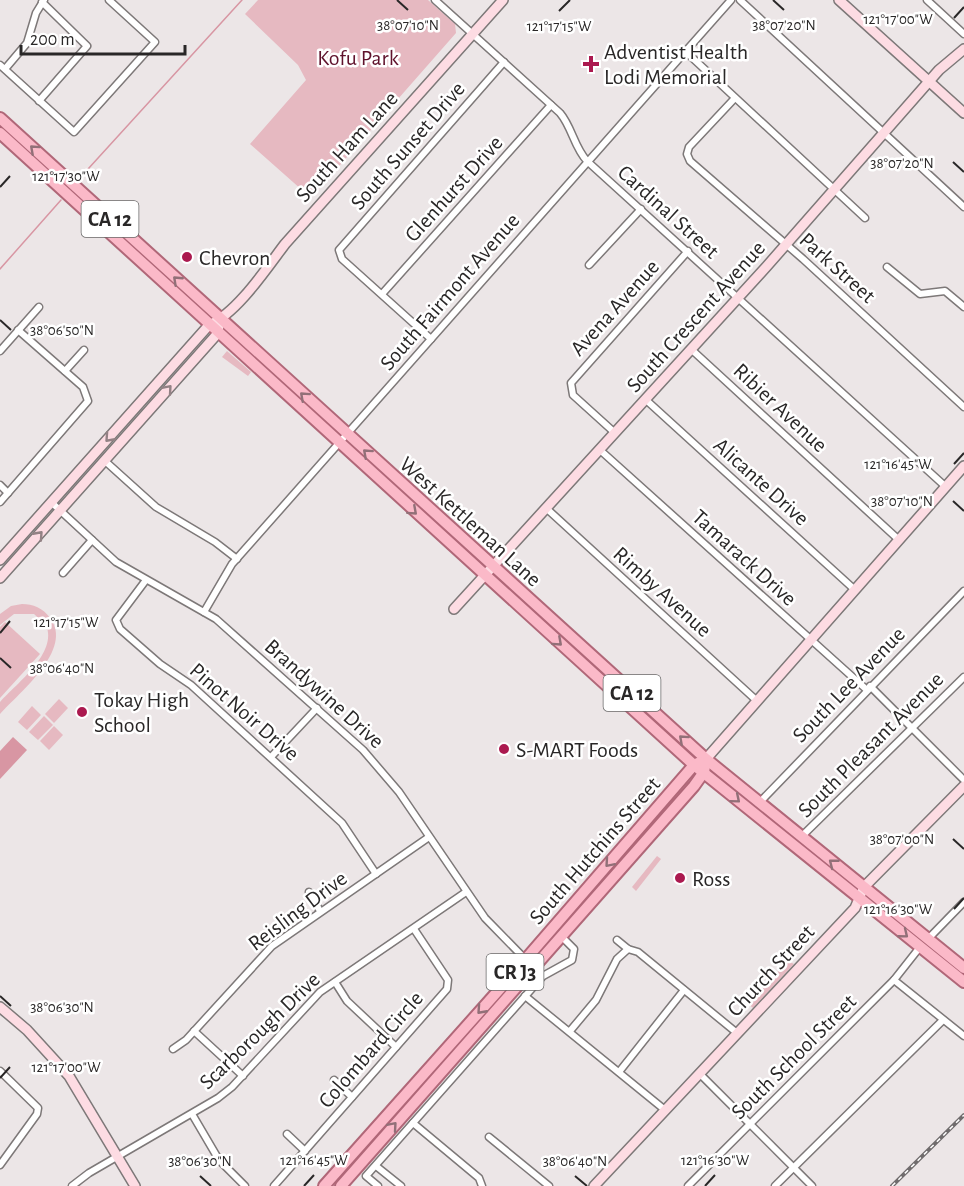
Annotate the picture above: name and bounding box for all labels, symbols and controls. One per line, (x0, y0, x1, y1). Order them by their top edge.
text: 121°17'00"W (863, 12, 933, 27)
scale bar (21, 18, 184, 56)
text: 38°07'10"N (377, 18, 439, 33)
text: 38°07'20"N (752, 18, 816, 33)
text: 121°17'15"W (527, 19, 592, 34)
text: 200 m (30, 31, 75, 49)
place label: Adventist Health Lodi Memorial (604, 41, 748, 88)
park label: Kofu Park (317, 47, 399, 69)
marker: Adventist Health Lodi Memorial (582, 55, 600, 73)
street label: South Sunset Drive (346, 78, 469, 214)
street label: South Ham Lane (292, 87, 402, 206)
street label: Glenhurst Drive (401, 132, 507, 246)
one-way arrow (30, 145, 40, 156)
text: 38°07'20"N (870, 156, 934, 171)
street label: Cardinal Street (614, 161, 723, 263)
text: 121°17'30"W (32, 169, 100, 184)
road number: CA 12 (82, 201, 138, 237)
street label: South Fairmont Avenue (376, 209, 524, 374)
street label: Park Street (795, 228, 879, 307)
street label: South Crescent Avenue (622, 237, 769, 397)
place label: Chevron (199, 247, 270, 269)
marker: Chevron (180, 250, 194, 264)
street label: Avena Avenue (566, 255, 663, 360)
one-way arrow (174, 277, 185, 288)
text: 38°06'50"N (30, 323, 94, 338)
street label: Ribier Avenue (729, 359, 831, 456)
one-way arrow (161, 385, 172, 396)
one-way arrow (300, 392, 311, 403)
one-way arrow (105, 431, 116, 442)
street label: Alicante Drive (710, 434, 813, 530)
one-way arrow (363, 449, 374, 460)
street label: West Kettleman Lane (395, 453, 545, 591)
text: 121°16'45"W (864, 457, 932, 472)
text: 38°07'10"N (871, 494, 933, 509)
one-way arrow (407, 504, 417, 515)
street label: Tamarack Drive (688, 505, 801, 610)
one-way arrow (32, 531, 43, 541)
street label: Rimby Avenue (609, 542, 716, 641)
text: 121°17'15"W (34, 615, 99, 630)
street label: South Lee Avenue (788, 623, 909, 747)
street label: Brandywine Drive (261, 635, 388, 753)
one-way arrow (551, 635, 562, 646)
street label: Pinot Noir Drive (186, 659, 303, 765)
text: 38°06'40"N (30, 661, 94, 676)
street label: South Pleasant Avenue (794, 668, 948, 822)
road number: CA 12 (604, 675, 660, 711)
place label: Tokay High School (94, 689, 189, 736)
marker: Tokay High School (75, 705, 89, 719)
one-way arrow (679, 735, 689, 746)
place label: S-MART Foods (516, 739, 638, 761)
marker: S-MART Foods (497, 742, 511, 756)
street label: South Hutchins Street (525, 773, 664, 928)
one-way arrow (729, 792, 740, 803)
text: 38°07'00"N (870, 832, 934, 847)
one-way arrow (606, 856, 617, 867)
one-way arrow (829, 859, 840, 870)
street label: Reisling Drive (244, 867, 351, 955)
place label: Ross (692, 868, 731, 890)
marker: Ross (673, 871, 687, 885)
text: 121°16'30"W (864, 902, 933, 917)
street label: Church Street (723, 921, 818, 1021)
one-way arrow (897, 926, 908, 937)
road number: CR J3 (486, 954, 544, 990)
street label: Scarborough Drive (195, 968, 324, 1093)
street label: Colombard Circle (314, 987, 427, 1112)
street label: South School Street (727, 990, 860, 1123)
text: 38°06'30"N (30, 1000, 94, 1015)
one-way arrow (477, 1003, 488, 1014)
text: 121°17'00"W (31, 1060, 101, 1075)
one-way arrow (386, 1122, 397, 1133)
text: 121°16'45"W (280, 1153, 348, 1168)
text: 121°16'30"W (681, 1153, 750, 1168)
text: 38°06'30"N (168, 1154, 232, 1169)
text: 38°06'40"N (543, 1154, 607, 1169)

